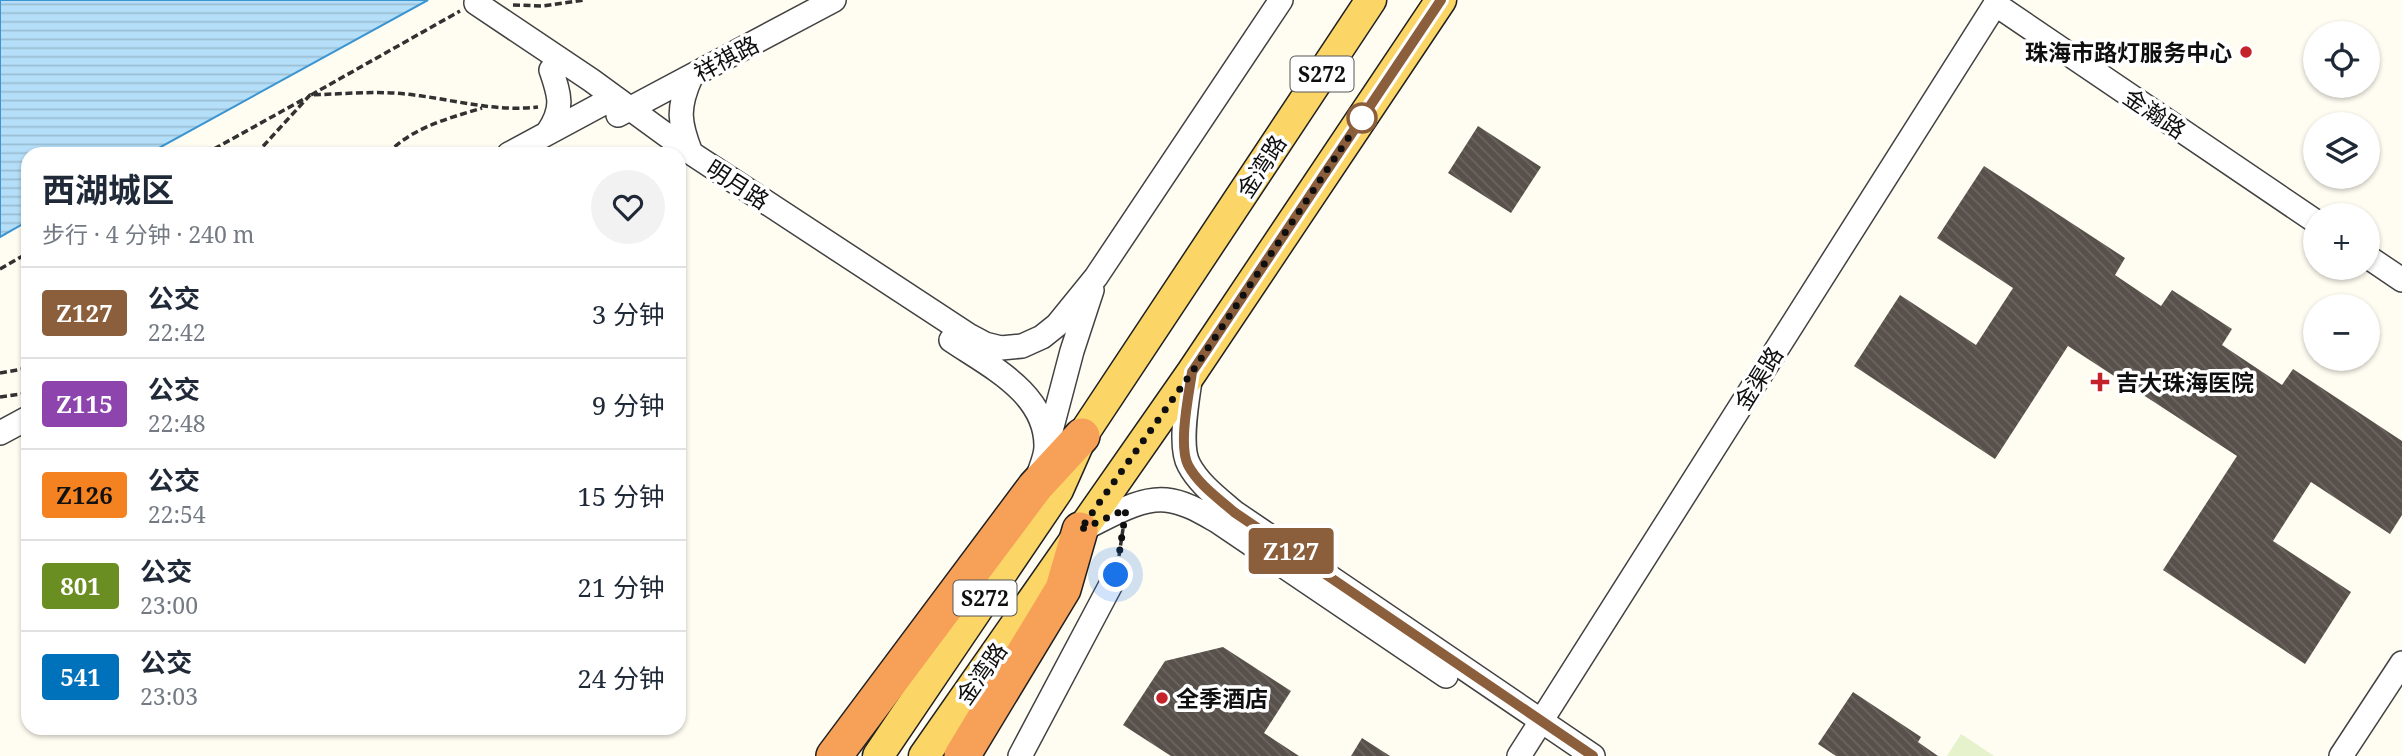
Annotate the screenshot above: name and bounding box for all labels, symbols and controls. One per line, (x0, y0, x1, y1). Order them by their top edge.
map controls (2303, 21, 2380, 371)
button: locate (2303, 21, 2380, 98)
street label: 祥祺路 (688, 28, 764, 88)
place label: 珠海市路灯服务中心 (2025, 36, 2232, 68)
marker: 珠海市路灯服务中心 (2238, 44, 2254, 60)
road number: S272 (1290, 56, 1354, 92)
street label: 金瀚路 (2117, 80, 2193, 146)
unlabelled marker (1347, 103, 1377, 133)
button: layers (2303, 112, 2380, 189)
street label: 金湾路 (1229, 128, 1293, 204)
street label: 明月路 (700, 152, 776, 216)
text: 西湖城区 (42, 167, 174, 212)
button: heart (591, 170, 665, 244)
button: + (2303, 203, 2380, 280)
text: 步行 · 4 分钟 · 240 m (42, 218, 255, 250)
text: 公交 (148, 280, 200, 316)
button: − (2303, 294, 2380, 371)
text: Z127 (56, 296, 113, 329)
text: 3 分钟 (592, 296, 665, 332)
text: 22:42 (148, 316, 206, 348)
street label: 金渠路 (1726, 340, 1790, 416)
place label: 吉大珠海医院 (2116, 366, 2254, 398)
text: 公交 (148, 371, 200, 407)
marker: 吉大珠海医院 (2090, 372, 2110, 392)
text: Z115 (56, 387, 113, 420)
text: 9 分钟 (592, 387, 665, 423)
text: 22:48 (148, 407, 206, 439)
text: 公交 (148, 462, 200, 498)
text: Z126 (56, 478, 113, 511)
text: 15 分钟 (577, 478, 665, 514)
text: 22:54 (148, 498, 206, 530)
line badge: Z127 (1242, 528, 1340, 574)
text: Z127 (1263, 534, 1319, 567)
text: 公交 (140, 553, 192, 589)
your location (1098, 557, 1133, 592)
text: 801 (60, 569, 101, 602)
text: 21 分钟 (577, 569, 665, 605)
road number: S272 (954, 580, 1016, 616)
text: 23:00 (140, 589, 198, 621)
street label: 金湾路 (948, 636, 1014, 710)
text: 公交 (140, 644, 192, 680)
text: 541 (60, 660, 101, 693)
text: 24 分钟 (577, 660, 665, 696)
text: 23:03 (140, 680, 198, 712)
place label: 全季酒店 (1176, 682, 1268, 714)
marker: 全季酒店 (1154, 690, 1170, 706)

